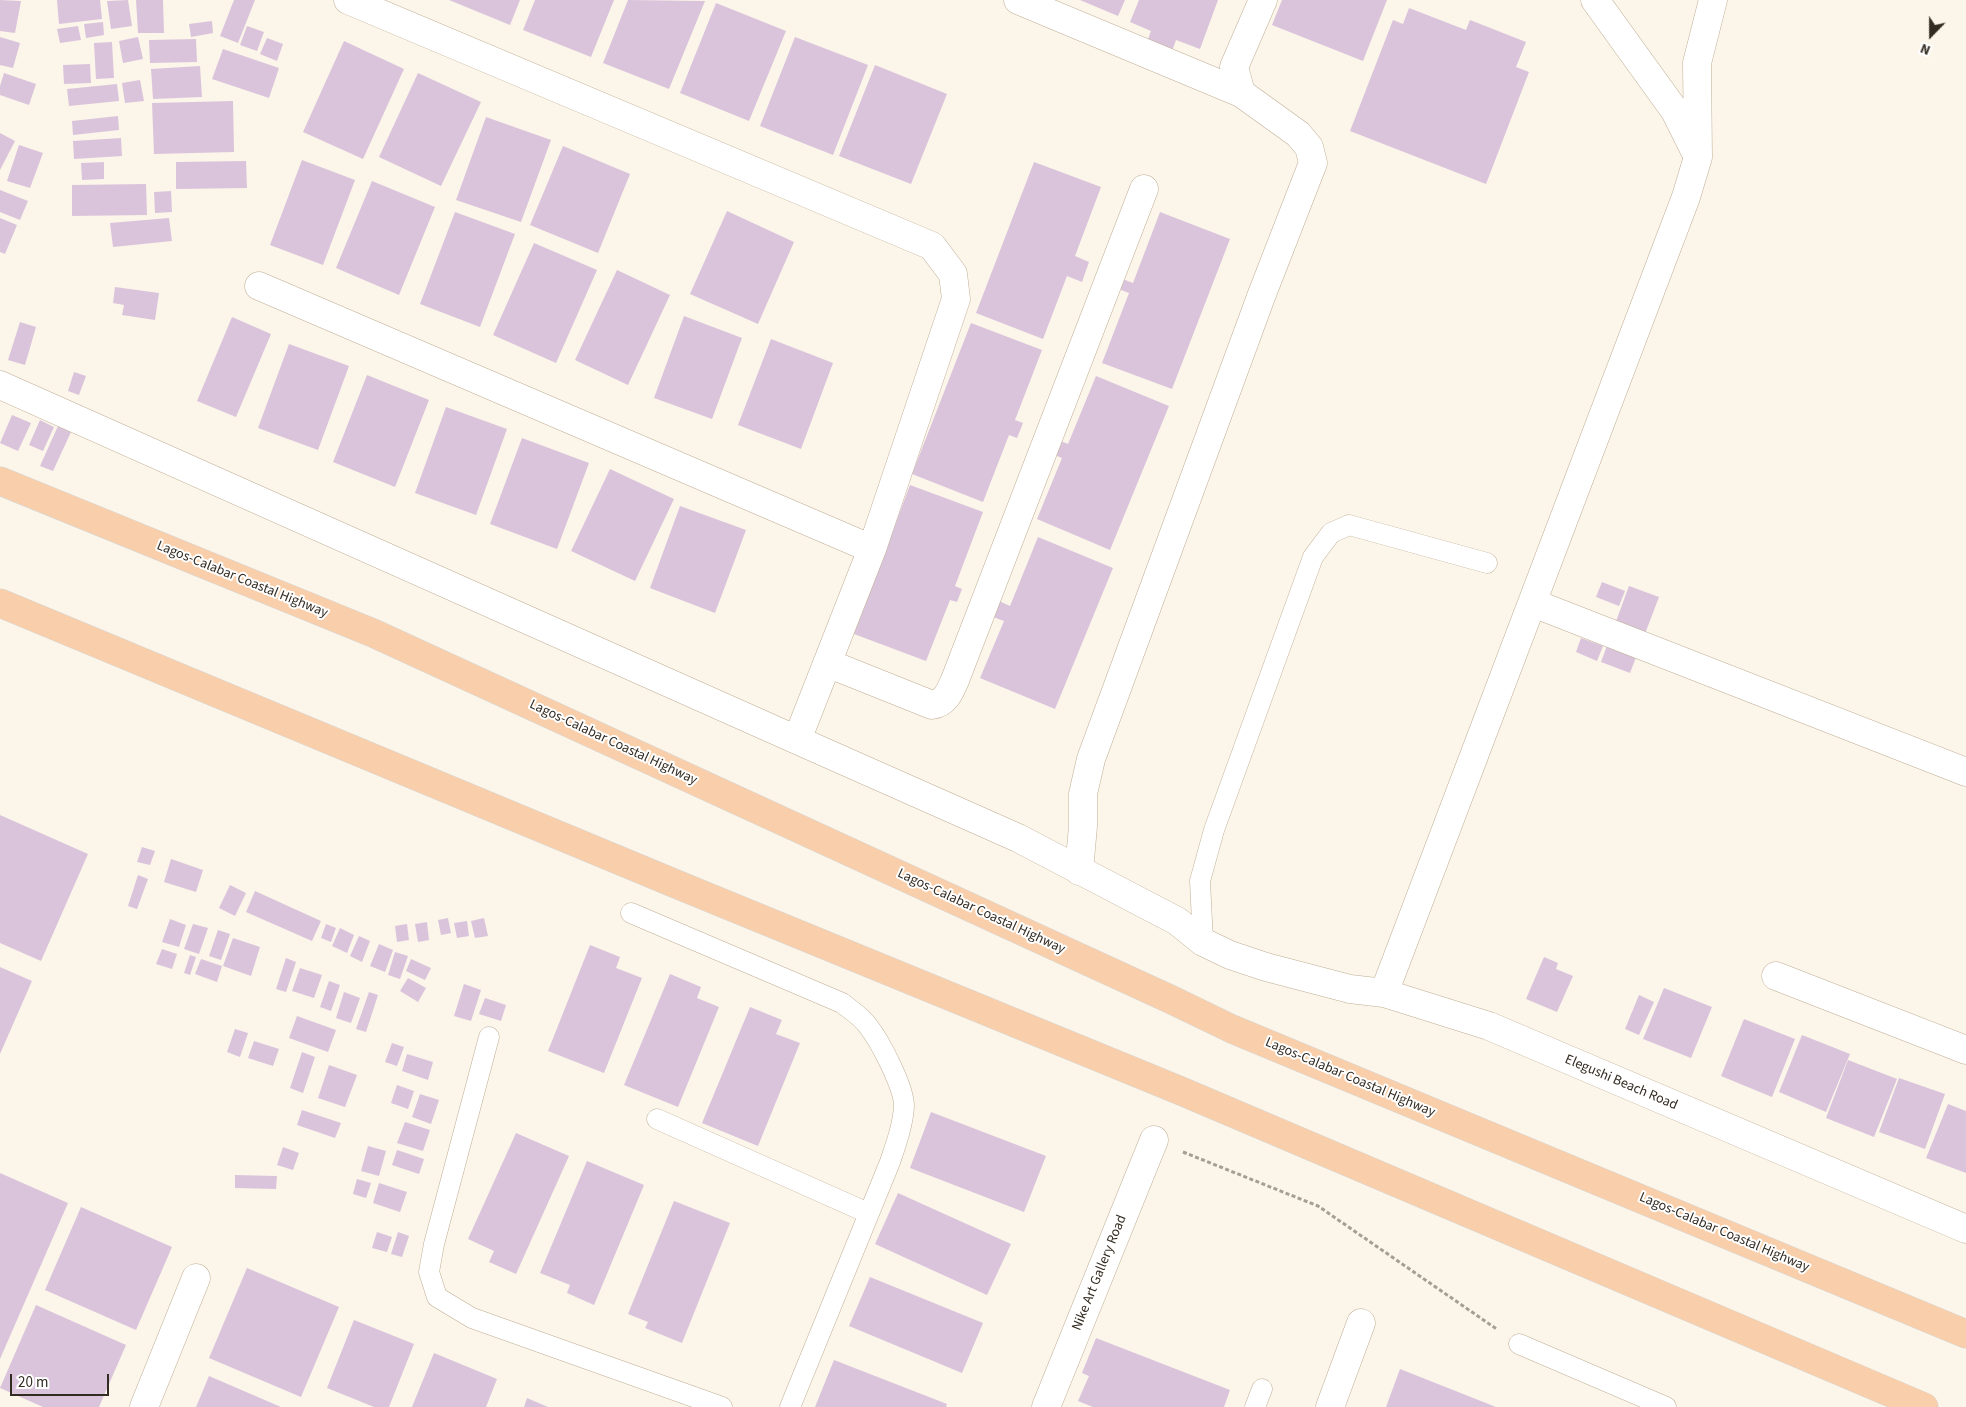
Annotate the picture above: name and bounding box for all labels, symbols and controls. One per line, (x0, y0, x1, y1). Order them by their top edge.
north arrow (1906, 10, 1956, 60)
text: N (1917, 38, 1933, 60)
street label: Lagos-Calabar Coastal Highway (154, 538, 330, 622)
street label: Lagos-Calabar Coastal Highway (526, 697, 700, 789)
street label: Lagos-Calabar Coastal Highway (894, 866, 1068, 958)
street label: Lagos-Calabar Coastal Highway (1262, 1034, 1438, 1122)
street label: Elegushi Beach Road (1562, 1052, 1680, 1114)
street label: Lagos-Calabar Coastal Highway (1636, 1189, 1812, 1277)
street label: Nike Art Gallery Road (1069, 1213, 1131, 1333)
scale bar (12, 1364, 111, 1396)
text: 20 m (18, 1372, 48, 1393)

